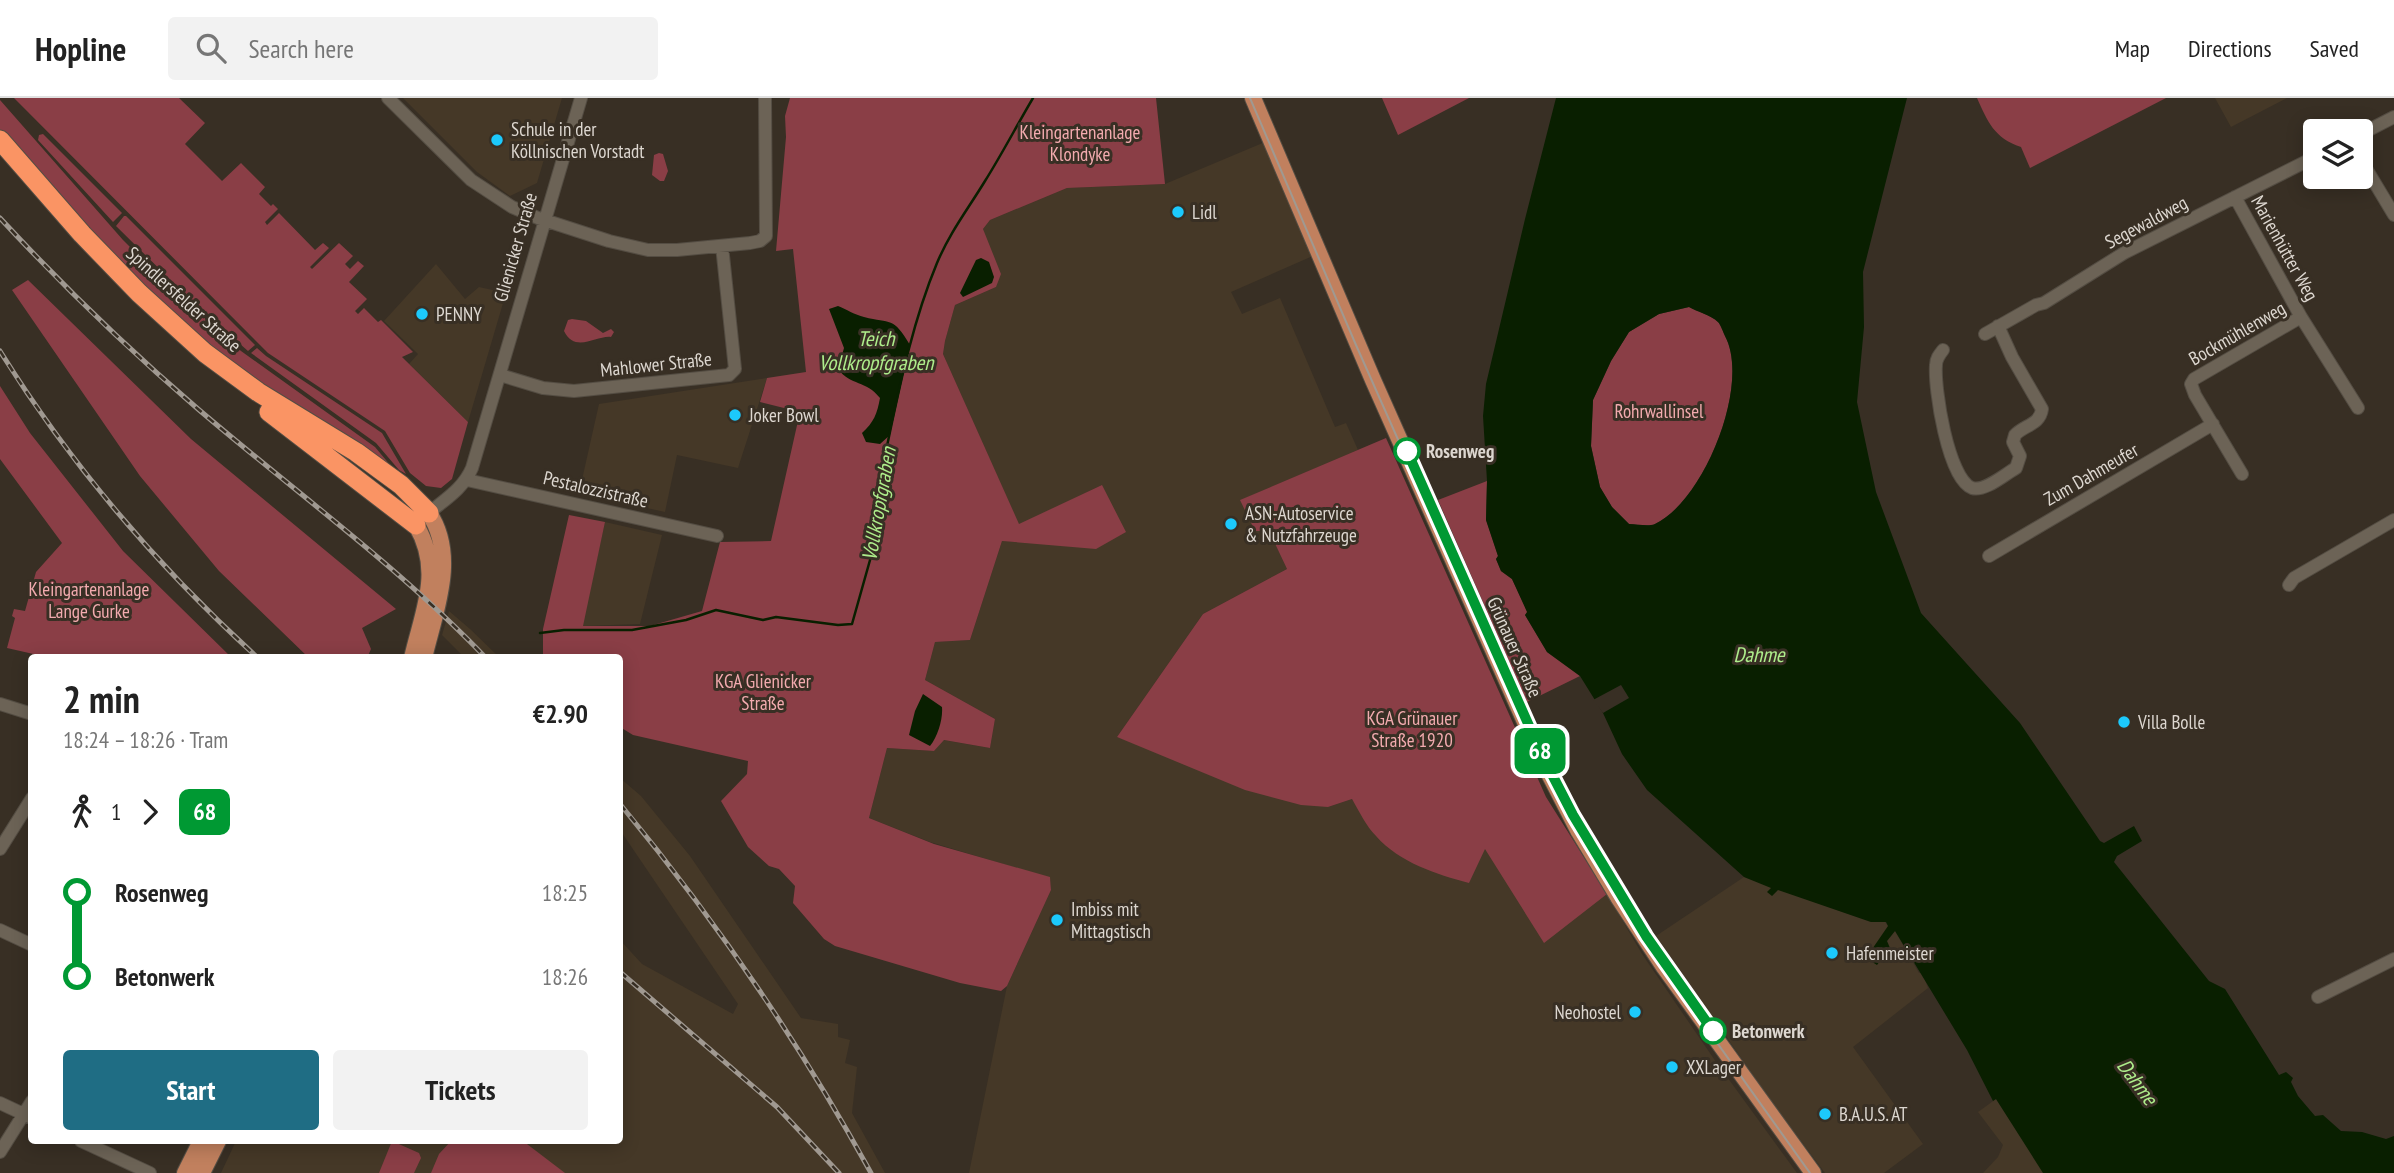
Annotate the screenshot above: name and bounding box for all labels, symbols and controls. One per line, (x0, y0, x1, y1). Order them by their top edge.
search box (168, 17, 658, 80)
text: Hopline (35, 27, 126, 70)
icon: search (192, 29, 230, 67)
text: Search here (248, 32, 354, 65)
text: Map (2115, 33, 2150, 64)
text: Directions (2188, 33, 2272, 64)
text: Saved (2310, 33, 2359, 64)
place label: Schule in der Köllnischen Vorstadt (511, 117, 645, 163)
map controls (2303, 119, 2373, 189)
button: layers (2303, 119, 2373, 189)
park label: Kleingartenanlage Klondyke (1020, 120, 1141, 166)
marker: Schule in der Köllnischen Vorstadt (489, 132, 505, 148)
street label: Glienicker Straße (488, 189, 542, 304)
street label: Segewaldweg (2101, 190, 2191, 254)
street label: Marienhütter Weg (2246, 191, 2324, 305)
place label: Lidl (1192, 200, 1217, 224)
marker: Lidl (1170, 204, 1186, 220)
street label: Spindlersfelder Straße (122, 241, 247, 357)
street label: Bockmühlenweg (2184, 296, 2290, 370)
place label: PENNY (436, 302, 482, 326)
marker: PENNY (414, 306, 430, 322)
water label: Teich Vollkropfgraben (819, 325, 935, 376)
street label: Mahlower Straße (599, 346, 713, 382)
park label: Rohrwallinsel (1615, 399, 1704, 423)
place label: Joker Bowl (748, 403, 819, 427)
marker: Joker Bowl (727, 407, 743, 423)
street label: Zum Dahmeufer (2040, 437, 2143, 511)
marker: Rosenweg (1394, 438, 1420, 464)
place label: Rosenweg (1426, 439, 1494, 463)
water label: Vollkropfgraben (855, 443, 902, 563)
street label: Pestalozzistraße (541, 465, 651, 513)
place label: ASN-Autoservice & Nutzfahrzeuge (1245, 501, 1357, 547)
marker: ASN-Autoservice & Nutzfahrzeuge (1223, 516, 1239, 532)
park label: Kleingartenanlage Lange Gurke (29, 577, 150, 623)
street label: Grünauer Straße (1482, 593, 1548, 701)
water label: Dahme (1733, 641, 1786, 668)
park label: KGA Glienicker Straße (715, 669, 812, 715)
text: 2 min (63, 674, 140, 723)
text: €2.90 (533, 697, 588, 730)
park label: KGA Grünauer Straße 1920 (1367, 706, 1458, 752)
place label: Villa Bolle (2137, 710, 2205, 734)
marker: Villa Bolle (2116, 714, 2132, 730)
text: 18:24 – 18:26 · Tram (63, 725, 228, 754)
line badge: 68 (1508, 728, 1572, 774)
text: 68 (1529, 735, 1551, 766)
icon: walk (63, 793, 101, 831)
icon: forward (131, 793, 169, 831)
text: 68 (193, 796, 216, 827)
text: 1 (111, 797, 121, 826)
text: Rosenweg (115, 876, 208, 909)
text: 18:25 (542, 878, 588, 907)
place label: Imbiss mit Mittagstisch (1071, 897, 1151, 943)
marker: Imbiss mit Mittagstisch (1049, 912, 1065, 928)
place label: Hafenmeister (1846, 941, 1934, 965)
marker: Hafenmeister (1824, 945, 1840, 961)
text: Betonwerk (115, 960, 214, 993)
text: 18:26 (542, 962, 588, 991)
place label: Neohostel (1555, 1000, 1622, 1024)
marker: Neohostel (1627, 1004, 1643, 1020)
marker: Betonwerk (1700, 1018, 1726, 1044)
place label: Betonwerk (1732, 1019, 1805, 1043)
button: Start (63, 1050, 319, 1130)
button: Tickets (333, 1050, 588, 1130)
water label: Dahme (2111, 1053, 2164, 1111)
place label: XXLager (1686, 1055, 1742, 1079)
marker: XXLager (1664, 1059, 1680, 1075)
place label: B.A.U.S. AT (1839, 1102, 1908, 1126)
marker: B.A.U.S. AT (1817, 1106, 1833, 1122)

